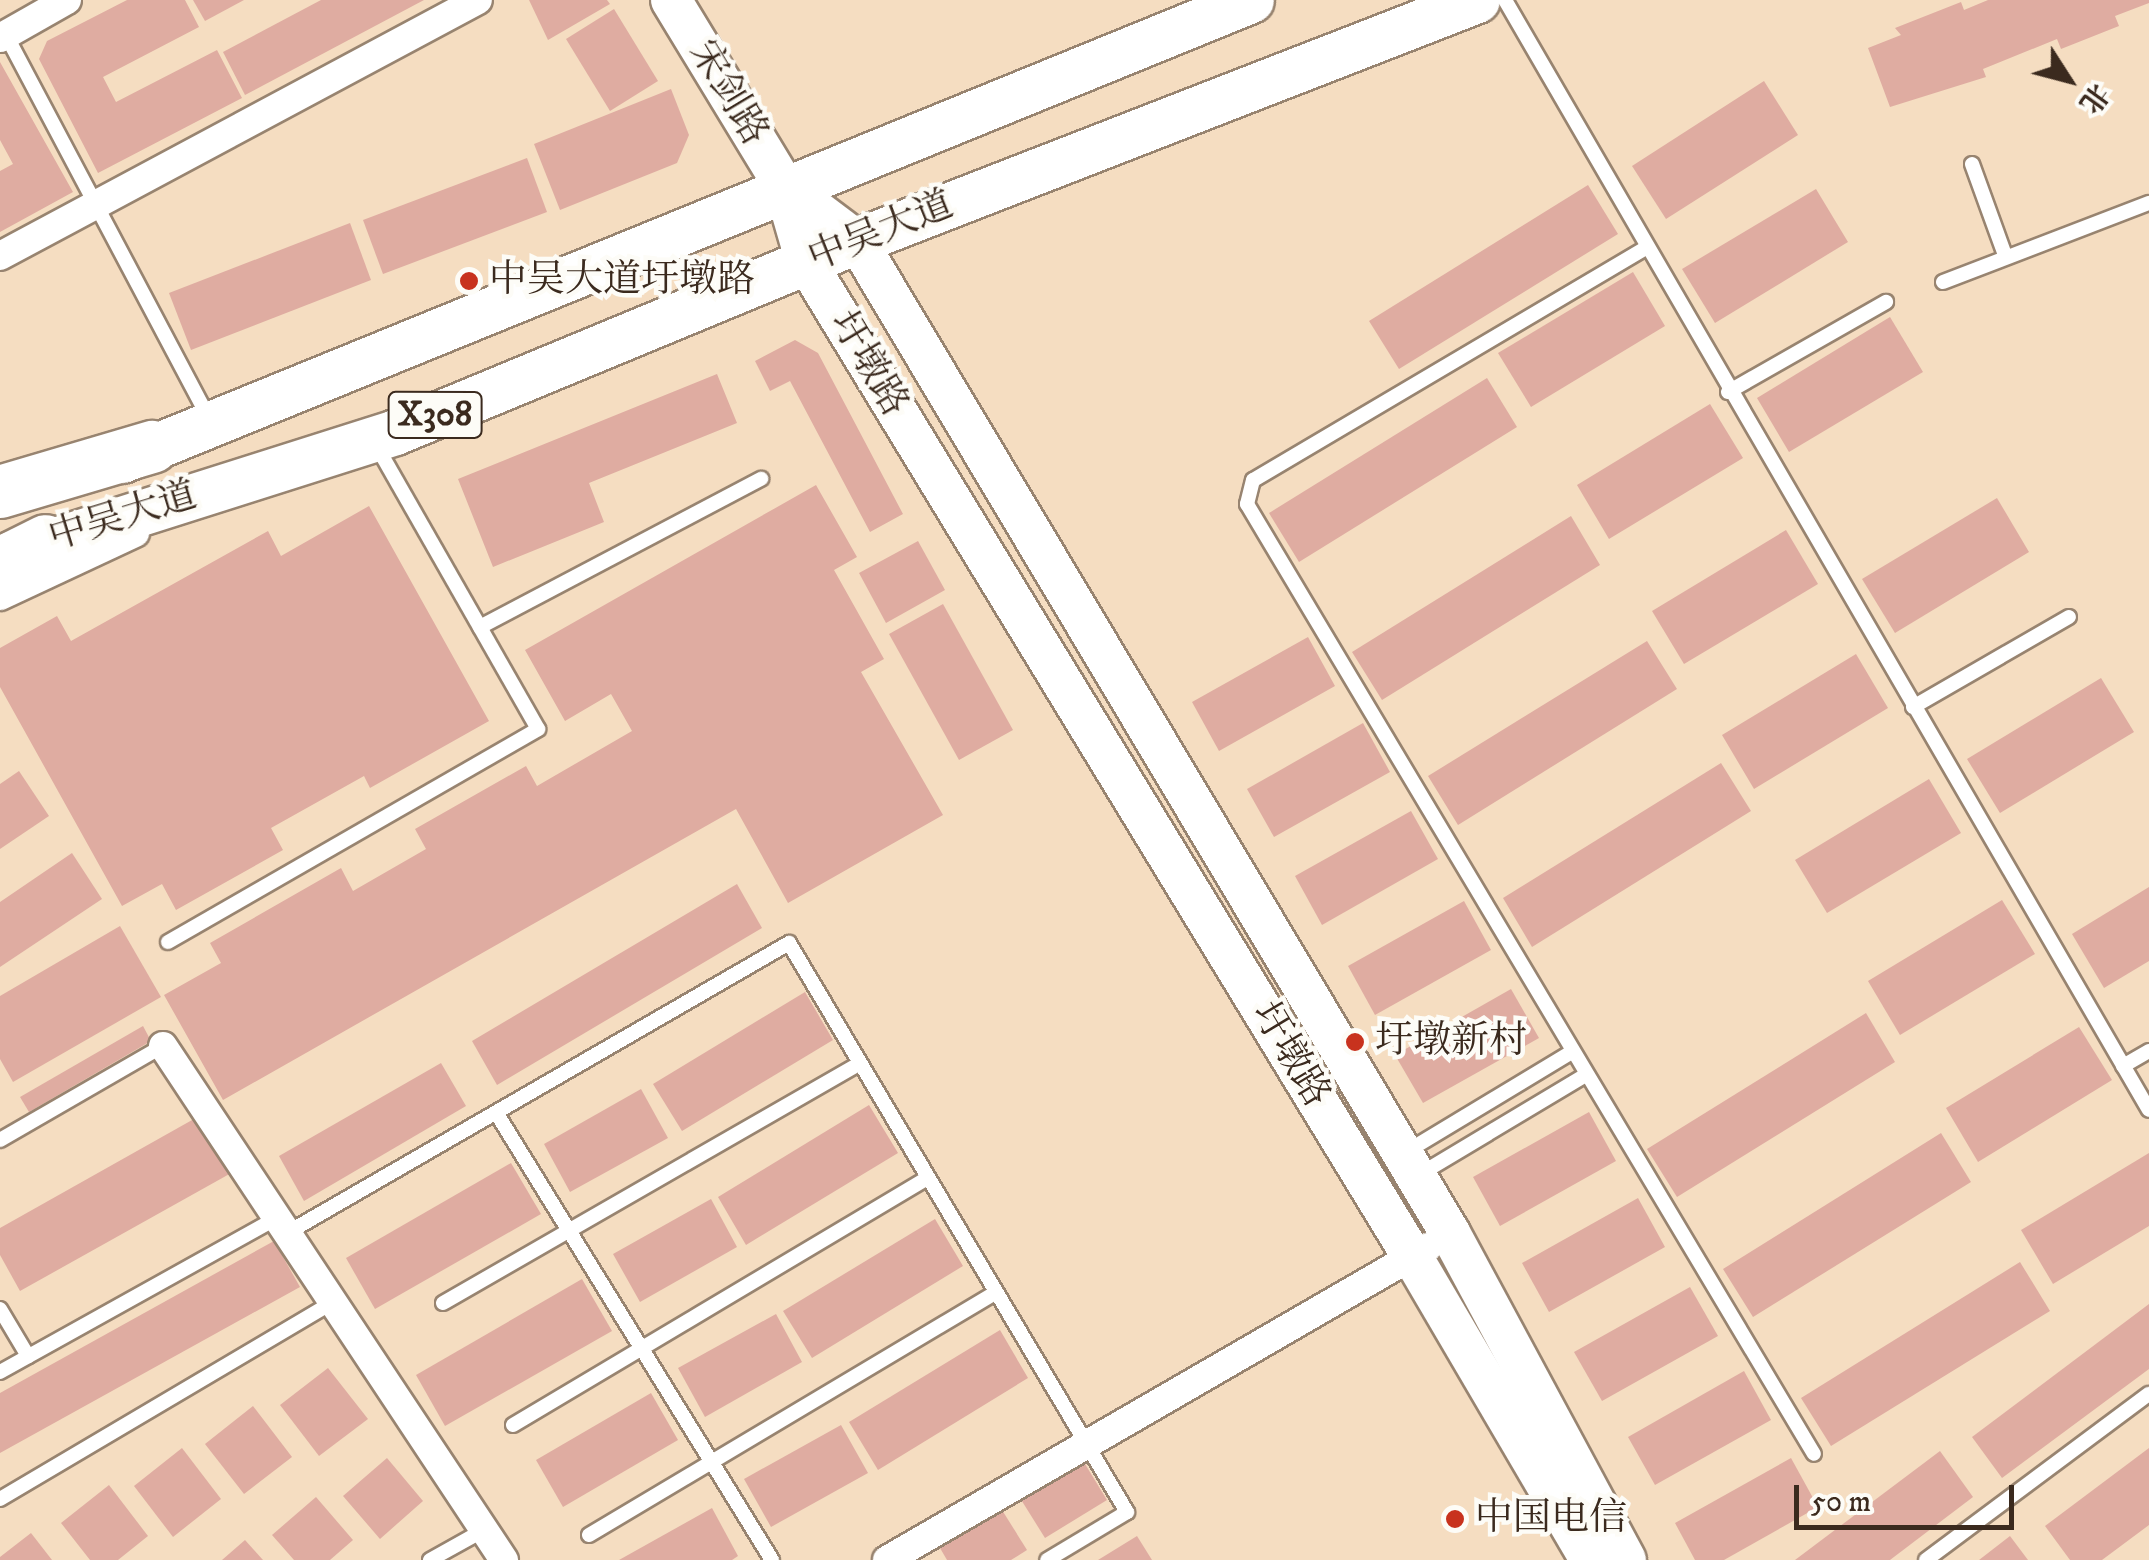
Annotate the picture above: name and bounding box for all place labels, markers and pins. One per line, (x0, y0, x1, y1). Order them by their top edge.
place label: 中吴大道圩墩路 (489, 258, 755, 304)
marker: 中吴大道圩墩路 (458, 270, 480, 292)
place label: 圩墩新村 (1375, 1019, 1527, 1065)
marker: 圩墩新村 (1344, 1031, 1366, 1053)
place label: 中国电信 (1475, 1496, 1627, 1542)
marker: 中国电信 (1444, 1508, 1466, 1530)

